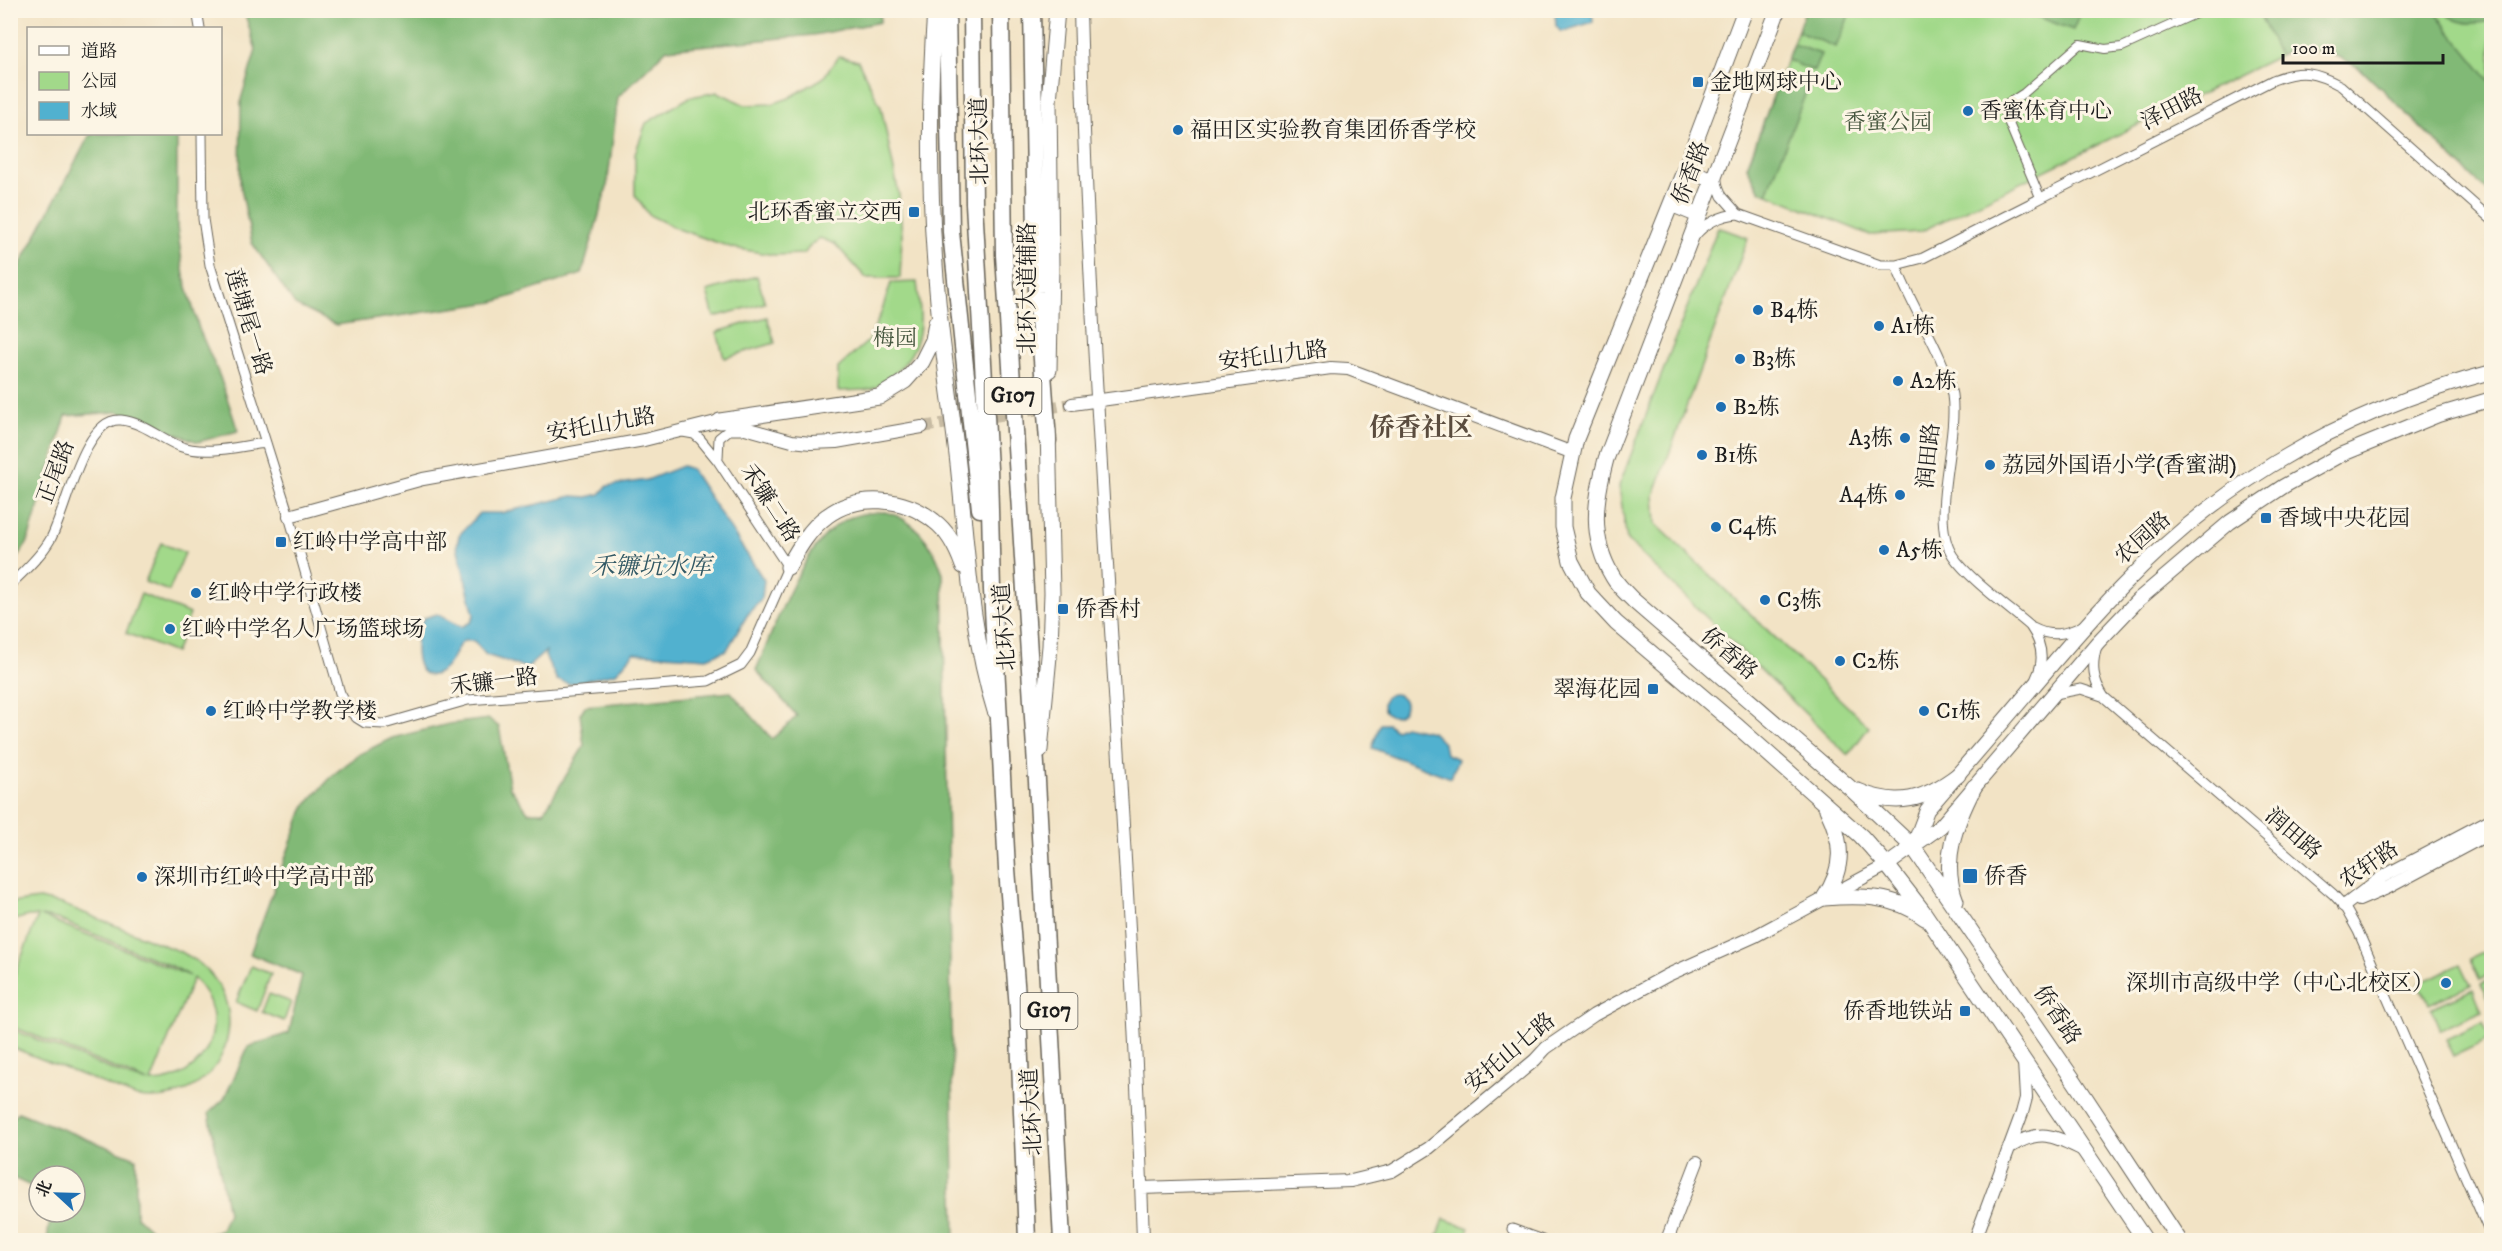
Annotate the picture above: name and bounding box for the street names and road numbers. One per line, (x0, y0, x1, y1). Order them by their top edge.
street label: 泽田路 (2136, 82, 2208, 136)
street label: 北环大道 (966, 97, 994, 185)
street label: 侨香路 (1667, 137, 1715, 209)
street label: 北环大道辅路 (1014, 222, 1041, 354)
street label: 莲塘尾一路 (219, 265, 277, 379)
street label: 安托山九路 (1217, 336, 1329, 376)
road number: G107 (984, 378, 1042, 414)
street label: 安托山九路 (544, 402, 658, 448)
street label: 润田路 (1912, 422, 1946, 490)
street label: 正尾路 (32, 436, 80, 508)
street label: 禾镰二路 (735, 459, 805, 547)
street label: 农园路 (2109, 506, 2177, 570)
street label: 北环大道 (988, 582, 1022, 672)
street label: 侨香路 (1695, 622, 1763, 686)
street label: 禾镰一路 (449, 663, 539, 701)
street label: 润田路 (2259, 802, 2327, 866)
street label: 农轩路 (2334, 835, 2404, 895)
street label: 侨香路 (2027, 980, 2087, 1050)
road number: G107 (1020, 993, 1078, 1029)
street label: 安托山七路 (1459, 1007, 1561, 1099)
street label: 北环大道 (1016, 1067, 1048, 1157)

